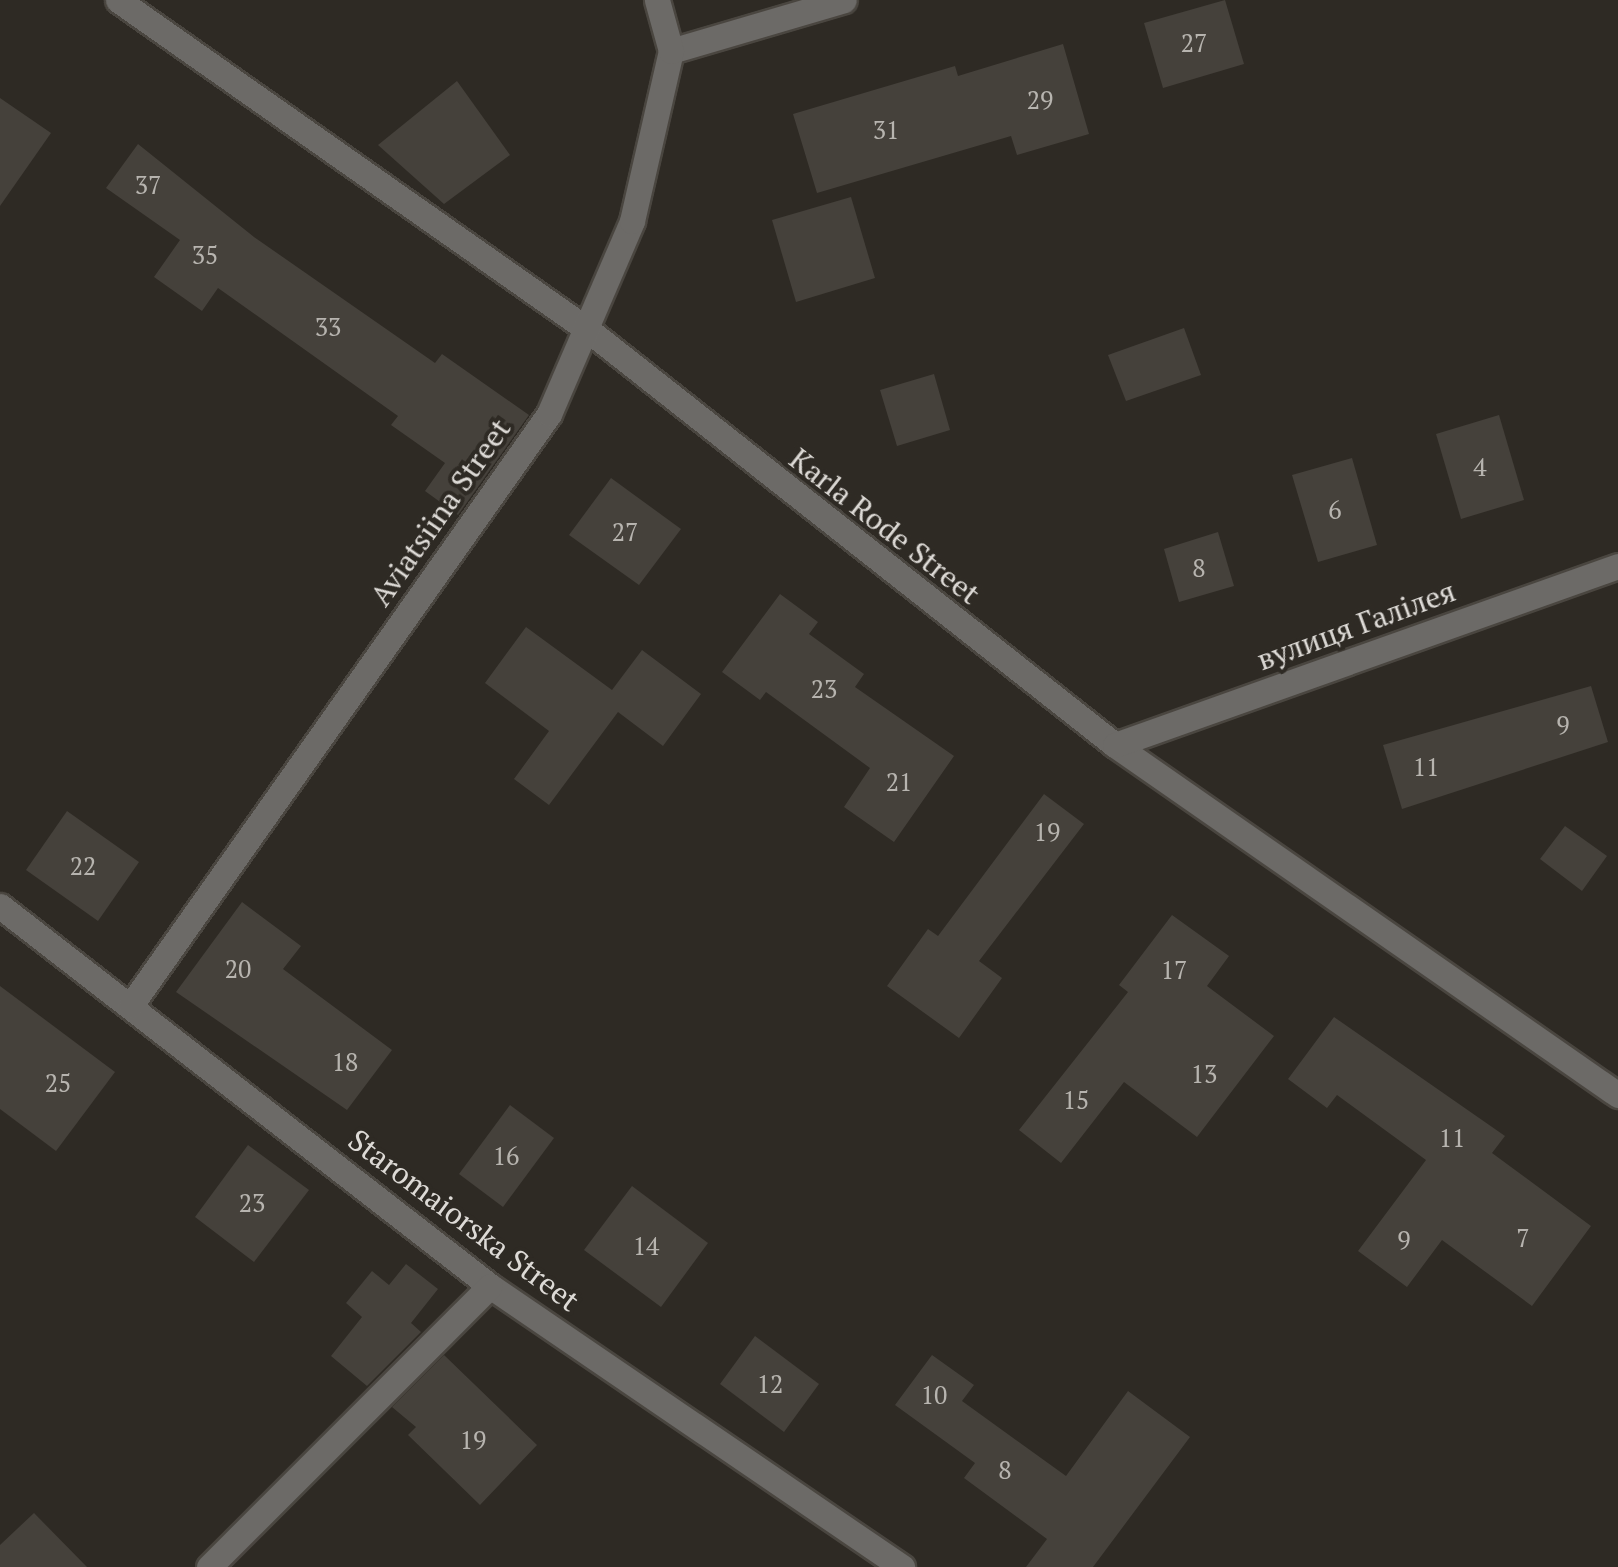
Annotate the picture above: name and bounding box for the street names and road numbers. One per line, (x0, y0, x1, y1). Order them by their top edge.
street label: Aviatsiina Street (362, 411, 518, 613)
street label: Karla Rode Street (783, 440, 987, 612)
street label: вулиця Галілея (1252, 572, 1460, 678)
street label: Staromaiorska Street (342, 1121, 586, 1319)

